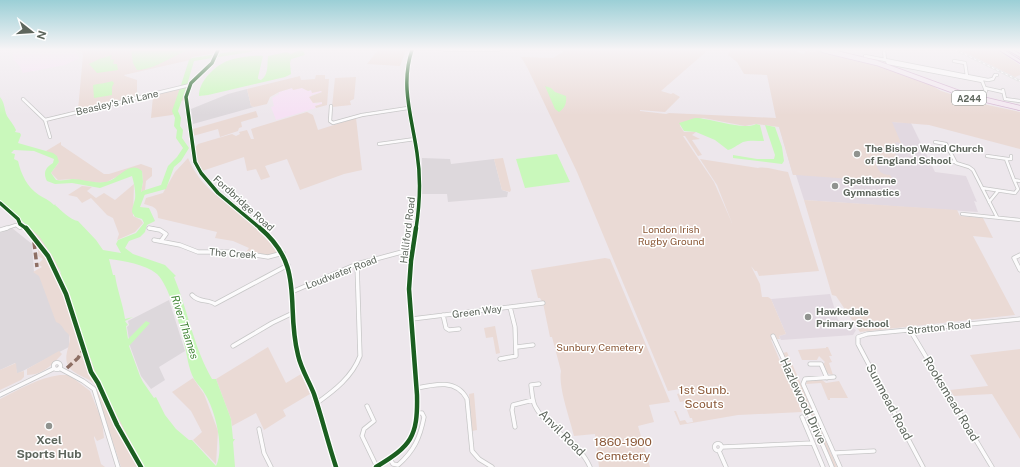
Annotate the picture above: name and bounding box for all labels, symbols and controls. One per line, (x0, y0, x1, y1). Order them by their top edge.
north arrow (12, 12, 52, 52)
text: N (35, 29, 49, 41)
street label: Beasley's Ait Lane (75, 87, 160, 117)
road number: A244 (952, 91, 986, 105)
place label: The Bishop Wand Church of England School (865, 142, 983, 166)
marker: The Bishop Wand Church of England School (852, 149, 862, 159)
street label: Fordbridge Road (211, 173, 277, 233)
place label: Spelthorne Gymnastics (843, 174, 900, 198)
marker: Spelthorne Gymnastics (830, 181, 840, 191)
street label: Halliford Road (397, 196, 417, 264)
park label: London Irish Rugby Ground (638, 223, 704, 247)
street label: The Creek (209, 245, 257, 261)
street label: Loudwater Road (304, 253, 378, 291)
water label: River Thames (169, 294, 201, 361)
street label: Green Way (451, 302, 503, 320)
place label: Hawkedale Primary School (816, 305, 889, 329)
marker: Hawkedale Primary School (803, 312, 813, 322)
street label: Stratton Road (906, 318, 972, 336)
park label: Sunbury Cemetery (556, 341, 644, 353)
street label: Rooksmead Road (920, 354, 982, 444)
street label: Hazlewood Drive (777, 356, 829, 446)
street label: Sunmead Road (863, 362, 915, 442)
park label: 1st Sunb. Scouts (679, 383, 729, 411)
street label: Anvil Road (536, 407, 588, 459)
marker: Xcel Sports Hub (44, 421, 54, 431)
place label: Xcel Sports Hub (16, 433, 82, 461)
park label: 1860-1900 Cemetery (594, 435, 652, 463)

